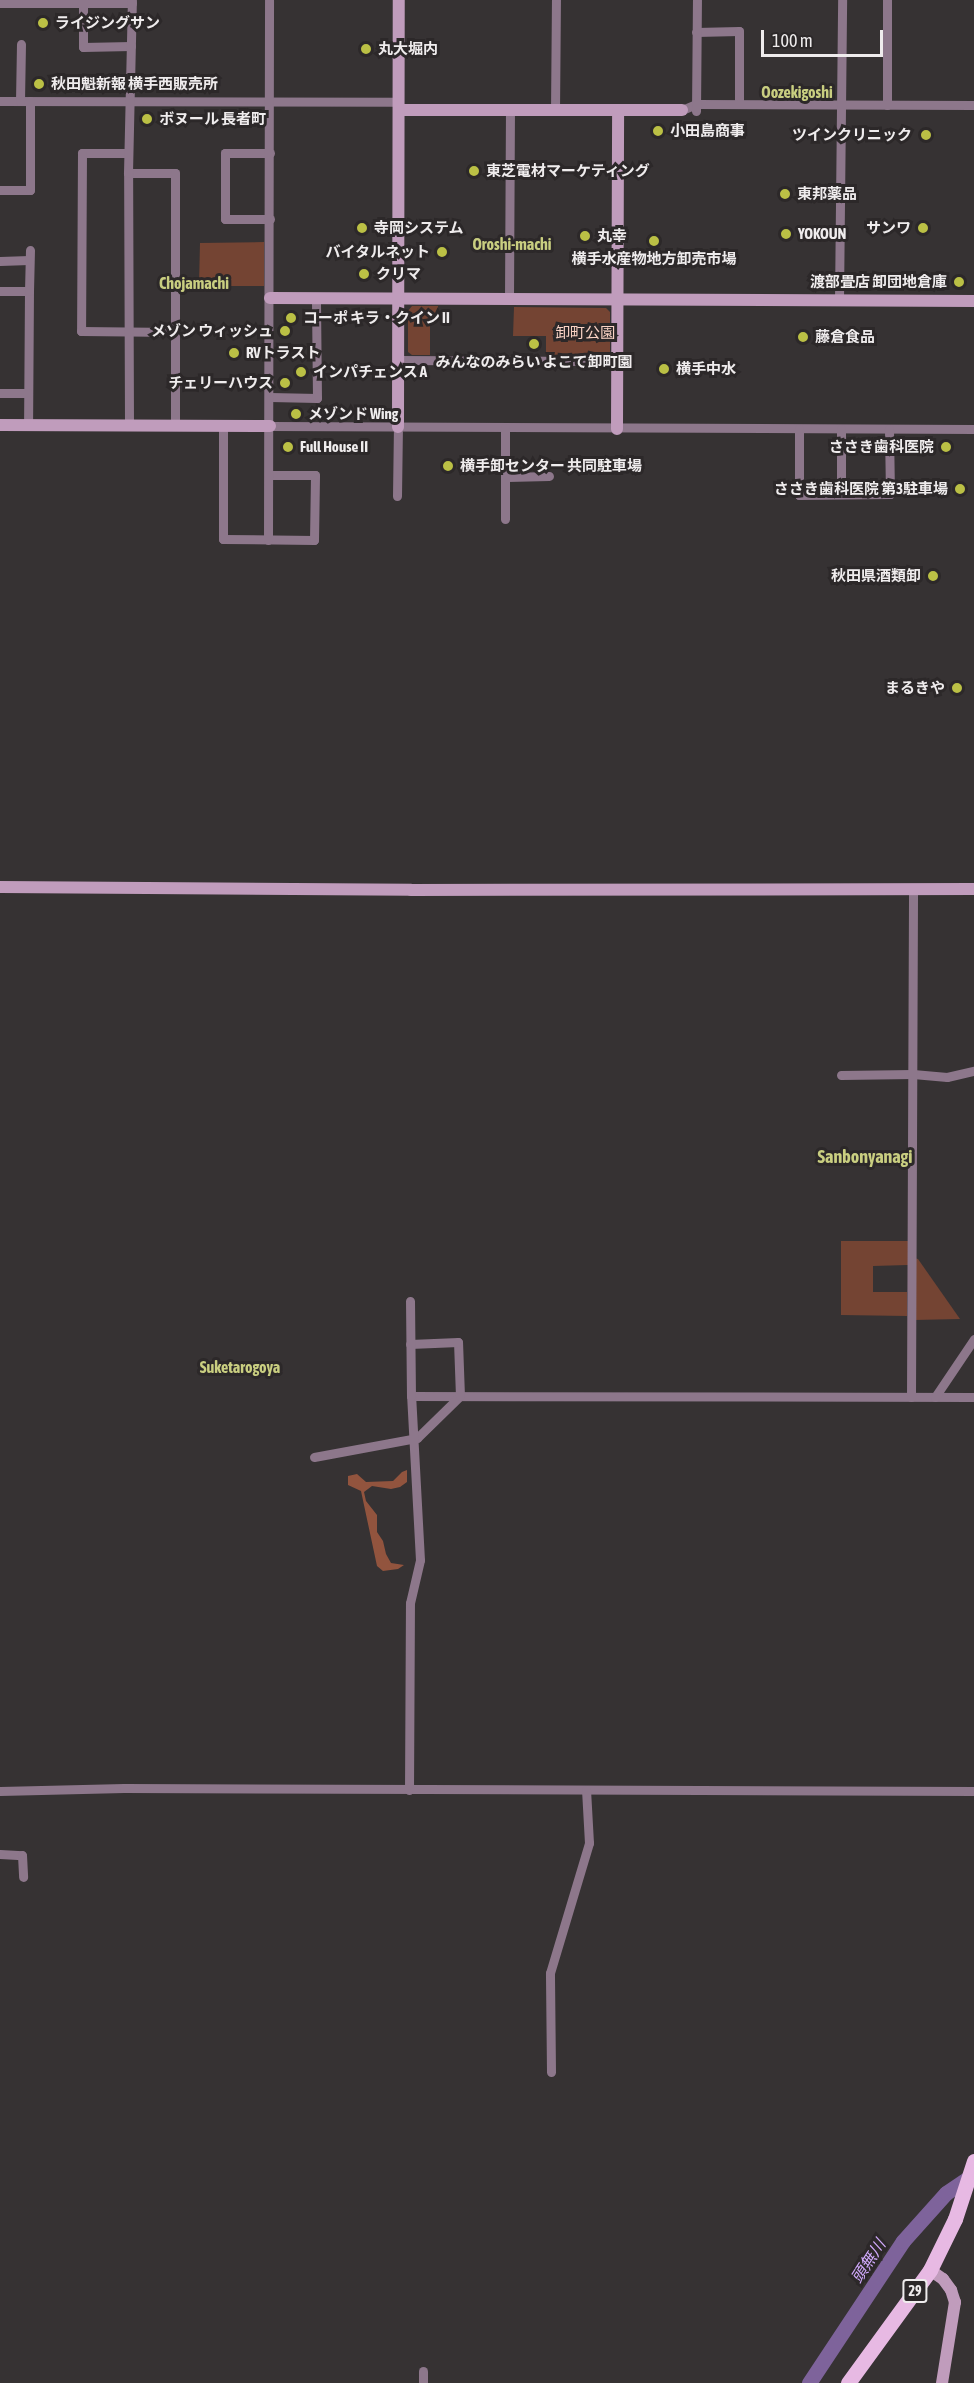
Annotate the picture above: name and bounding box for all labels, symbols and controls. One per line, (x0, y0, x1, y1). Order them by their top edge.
place label: ライジングサン (55, 14, 160, 32)
marker: ライジングサン (36, 16, 50, 30)
scale bar (764, 18, 886, 56)
text: 100 m (772, 30, 813, 51)
place label: 丸大堀内 (378, 40, 438, 58)
marker: 丸大堀内 (359, 42, 373, 56)
place label: 秋田魁新報 横手西販売所 (51, 75, 218, 93)
marker: 秋田魁新報 横手西販売所 (32, 77, 46, 91)
district label: Oozekigoshi (761, 82, 833, 102)
place label: ボヌール 長者町 (159, 110, 266, 128)
marker: ボヌール 長者町 (140, 112, 154, 126)
place label: 小田島商事 (670, 122, 745, 140)
marker: 小田島商事 (651, 124, 665, 138)
place label: ツインクリニック (792, 126, 912, 144)
marker: ツインクリニック (917, 126, 935, 144)
place label: 東芝電材マーケティング (486, 162, 651, 180)
marker: 東芝電材マーケティング (467, 164, 481, 178)
place label: 東邦薬品 (797, 185, 857, 203)
marker: 東邦薬品 (778, 187, 792, 201)
place label: 寺岡システム (374, 219, 464, 237)
place label: サンワ (866, 219, 911, 237)
marker: 寺岡システム (355, 221, 369, 235)
marker: サンワ (916, 221, 930, 235)
place label: YOKOUN (798, 225, 846, 243)
place label: 丸幸 (597, 227, 627, 245)
marker: YOKOUN (779, 227, 793, 241)
marker: 丸幸 (578, 229, 592, 243)
district label: Oroshi-machi (473, 234, 551, 254)
marker: 横手水産物地方卸売市場 (647, 234, 661, 248)
place label: バイタルネット (325, 243, 430, 261)
marker: バイタルネット (435, 245, 449, 259)
place label: 横手水産物地方卸売市場 (572, 250, 736, 268)
place label: クリマ (376, 265, 421, 283)
marker: クリマ (357, 267, 371, 281)
district label: Chojamachi (159, 273, 229, 293)
place label: 渡部畳店 卸団地倉庫 (810, 273, 947, 291)
marker: 渡部畳店 卸団地倉庫 (952, 275, 966, 289)
place label: コーポ キラ・クイン II (303, 309, 450, 327)
marker: コーポ キラ・クイン II (284, 311, 298, 325)
place label: メゾン ウィッシュ (151, 322, 273, 340)
marker: メゾン ウィッシュ (278, 324, 292, 338)
park label: 卸町公園 (555, 324, 615, 342)
place label: 藤倉食品 (815, 328, 875, 346)
marker: 藤倉食品 (796, 330, 810, 344)
marker: みんなのみらい よこて卸町園 (527, 337, 541, 351)
place label: RVトラスト (246, 344, 321, 362)
marker: RVトラスト (227, 346, 241, 360)
place label: みんなのみらい よこて卸町園 (435, 353, 633, 371)
place label: 横手中水 (676, 360, 736, 378)
marker: 横手中水 (657, 362, 671, 376)
place label: インパチェンス A (313, 363, 427, 381)
marker: インパチェンス A (294, 365, 308, 379)
place label: チェリーハウス (168, 374, 273, 392)
marker: チェリーハウス (278, 376, 292, 390)
place label: メゾンド Wing (308, 405, 398, 423)
marker: メゾンド Wing (289, 407, 303, 421)
place label: Full House II (300, 438, 368, 456)
place label: ささき歯科医院 (829, 438, 934, 456)
marker: Full House II (281, 440, 295, 454)
marker: ささき歯科医院 (939, 440, 953, 454)
place label: 横手卸センター 共同駐車場 (460, 457, 642, 475)
marker: 横手卸センター 共同駐車場 (441, 459, 455, 473)
place label: ささき歯科医院 第3駐車場 (774, 480, 948, 498)
marker: ささき歯科医院 第3駐車場 (953, 482, 967, 496)
place label: 秋田県酒類卸 (831, 567, 921, 585)
marker: 秋田県酒類卸 (926, 569, 940, 583)
place label: まるきや (885, 679, 945, 697)
marker: まるきや (950, 681, 964, 695)
district label: Sanbonyanagi (818, 1146, 912, 1168)
district label: Suketarogoya (200, 1357, 280, 1377)
water label: 頭無川 (847, 2236, 889, 2286)
road number: 29 (902, 2280, 928, 2302)

